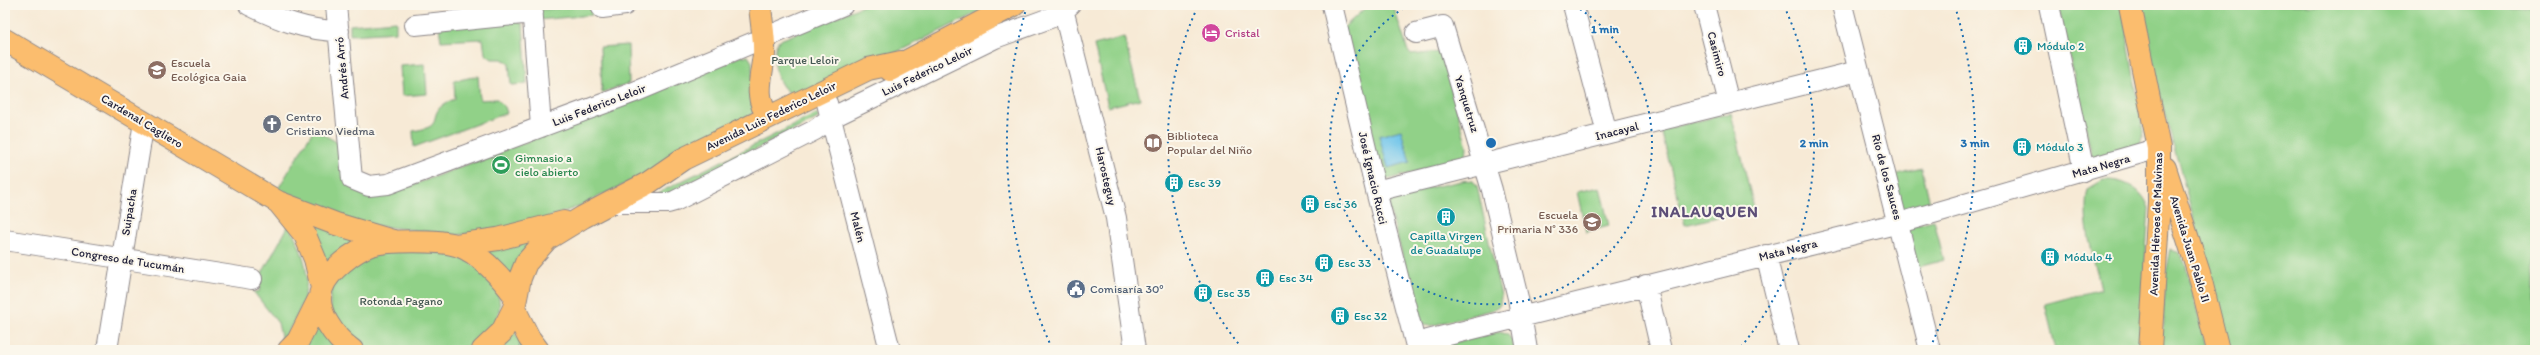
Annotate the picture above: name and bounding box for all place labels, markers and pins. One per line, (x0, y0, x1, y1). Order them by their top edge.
hotel icon: Cristal (1200, 22, 1222, 44)
place label: Cristal (1225, 26, 1260, 40)
building icon: Módulo 2 (2012, 35, 2034, 57)
place label: Módulo 2 (2037, 39, 2085, 53)
place label: Escuela Ecológica Gaia (171, 56, 247, 84)
school or university icon: Escuela Ecológica Gaia (146, 59, 168, 81)
place label: Centro Cristiano Viedma (286, 110, 376, 138)
church icon: Centro Cristiano Viedma (261, 113, 283, 135)
place label: Biblioteca Popular del Niño (1167, 129, 1252, 157)
library icon: Biblioteca Popular del Niño (1142, 132, 1164, 154)
centre of rings (1484, 136, 1498, 150)
building icon: Módulo 3 (2011, 136, 2033, 158)
place label: Módulo 3 (2036, 140, 2084, 154)
place label: Gimnasio a cielo abierto (515, 151, 578, 179)
sports icon: Gimnasio a cielo abierto (490, 154, 512, 176)
building icon: Esc 39 (1163, 172, 1185, 194)
place label: Esc 39 (1188, 176, 1221, 190)
building icon: Esc 36 (1299, 193, 1321, 215)
place label: Esc 36 (1324, 197, 1357, 211)
building icon: Capilla Virgen de Guadalupe (1435, 206, 1457, 228)
place label: Escuela Primaria N° 336 (1497, 208, 1579, 236)
school or university icon: Escuela Primaria N° 336 (1581, 211, 1603, 233)
place label: Capilla Virgen de Guadalupe (1410, 229, 1482, 257)
building icon: Módulo 4 (2039, 246, 2061, 268)
place label: Módulo 4 (2064, 250, 2112, 264)
building icon: Esc 33 (1313, 252, 1335, 274)
place label: Esc 33 (1338, 256, 1372, 270)
building icon: Esc 34 (1254, 267, 1276, 289)
place label: Esc 34 (1279, 271, 1313, 285)
public building icon: Comisaría 30º (1065, 278, 1087, 300)
place label: Comisaría 30º (1090, 282, 1164, 296)
building icon: Esc 35 (1192, 282, 1214, 304)
place label: Esc 35 (1217, 286, 1250, 300)
building icon: Esc 32 (1329, 305, 1351, 327)
place label: Esc 32 (1354, 309, 1388, 323)

